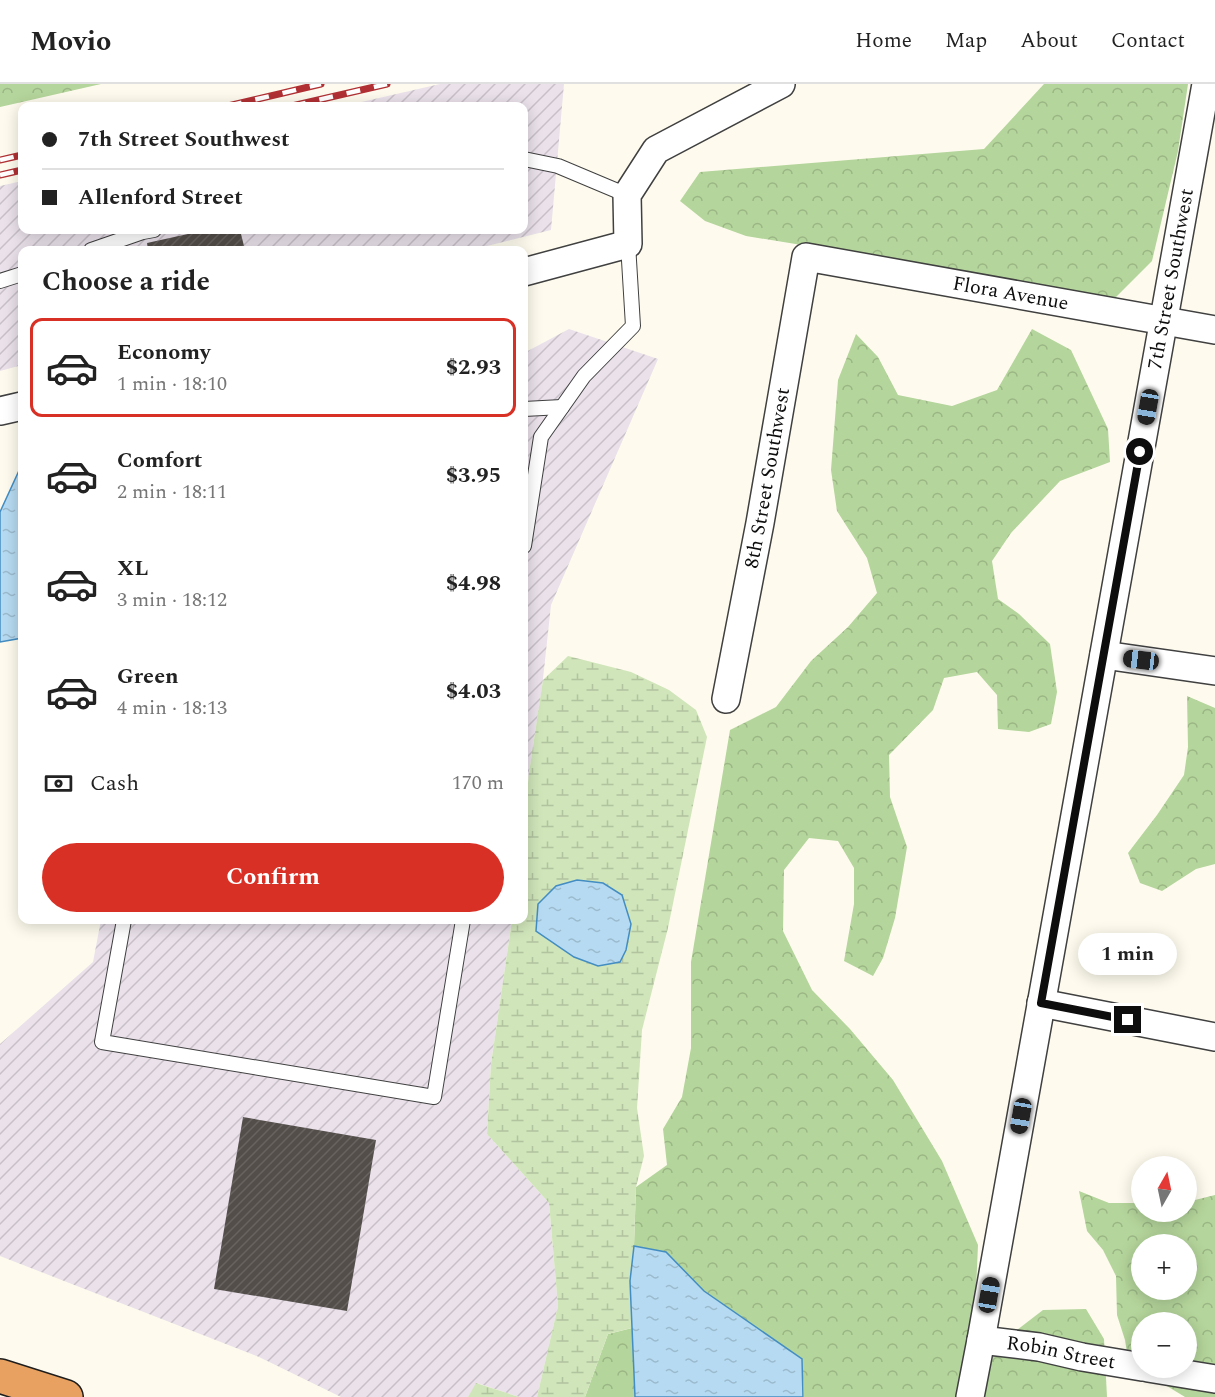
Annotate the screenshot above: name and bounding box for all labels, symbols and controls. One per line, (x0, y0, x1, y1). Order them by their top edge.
text: Movio (30, 20, 111, 63)
text: Home (855, 25, 912, 57)
text: Map (945, 25, 987, 57)
text: About (1020, 25, 1078, 57)
text: Contact (1111, 25, 1185, 57)
text: 7th Street Southwest (78, 123, 289, 156)
text: Allenford Street (78, 181, 243, 214)
street label: 7th Street Southwest (1140, 186, 1202, 372)
text: Choose a ride (42, 261, 210, 303)
street label: Flora Avenue (950, 268, 1071, 319)
text: Economy (117, 336, 210, 369)
icon: car (45, 341, 99, 395)
text: $2.93 (446, 351, 501, 384)
text: 1 min · 18:10 (117, 369, 227, 399)
street label: 8th Street Southwest (737, 385, 798, 571)
car (1136, 388, 1160, 426)
route start (1126, 438, 1153, 465)
text: Comfort (117, 444, 202, 477)
icon: car (45, 449, 99, 503)
text: $3.95 (446, 459, 501, 492)
text: 2 min · 18:11 (117, 477, 227, 507)
text: XL (117, 552, 148, 585)
icon: car (45, 557, 99, 611)
text: $4.98 (446, 567, 501, 600)
text: 3 min · 18:12 (117, 585, 227, 615)
car (1122, 649, 1160, 671)
text: Green (117, 660, 179, 693)
icon: car (45, 665, 99, 719)
text: $4.03 (446, 675, 501, 708)
text: 4 min · 18:13 (117, 693, 227, 723)
icon: cash (42, 767, 75, 800)
text: Cash (90, 767, 139, 800)
text: 170 m (452, 768, 504, 798)
button: Confirm (42, 843, 504, 912)
callout: 1 min (1078, 933, 1178, 975)
text: 1 min (1101, 939, 1154, 969)
route end (1114, 1006, 1141, 1033)
car (1009, 1097, 1033, 1135)
north arrow (1131, 1156, 1197, 1222)
map controls (1131, 1156, 1197, 1378)
button: + (1131, 1234, 1197, 1300)
car (977, 1276, 1001, 1314)
button: − (1131, 1312, 1197, 1378)
street label: Robin Street (1005, 1328, 1118, 1377)

